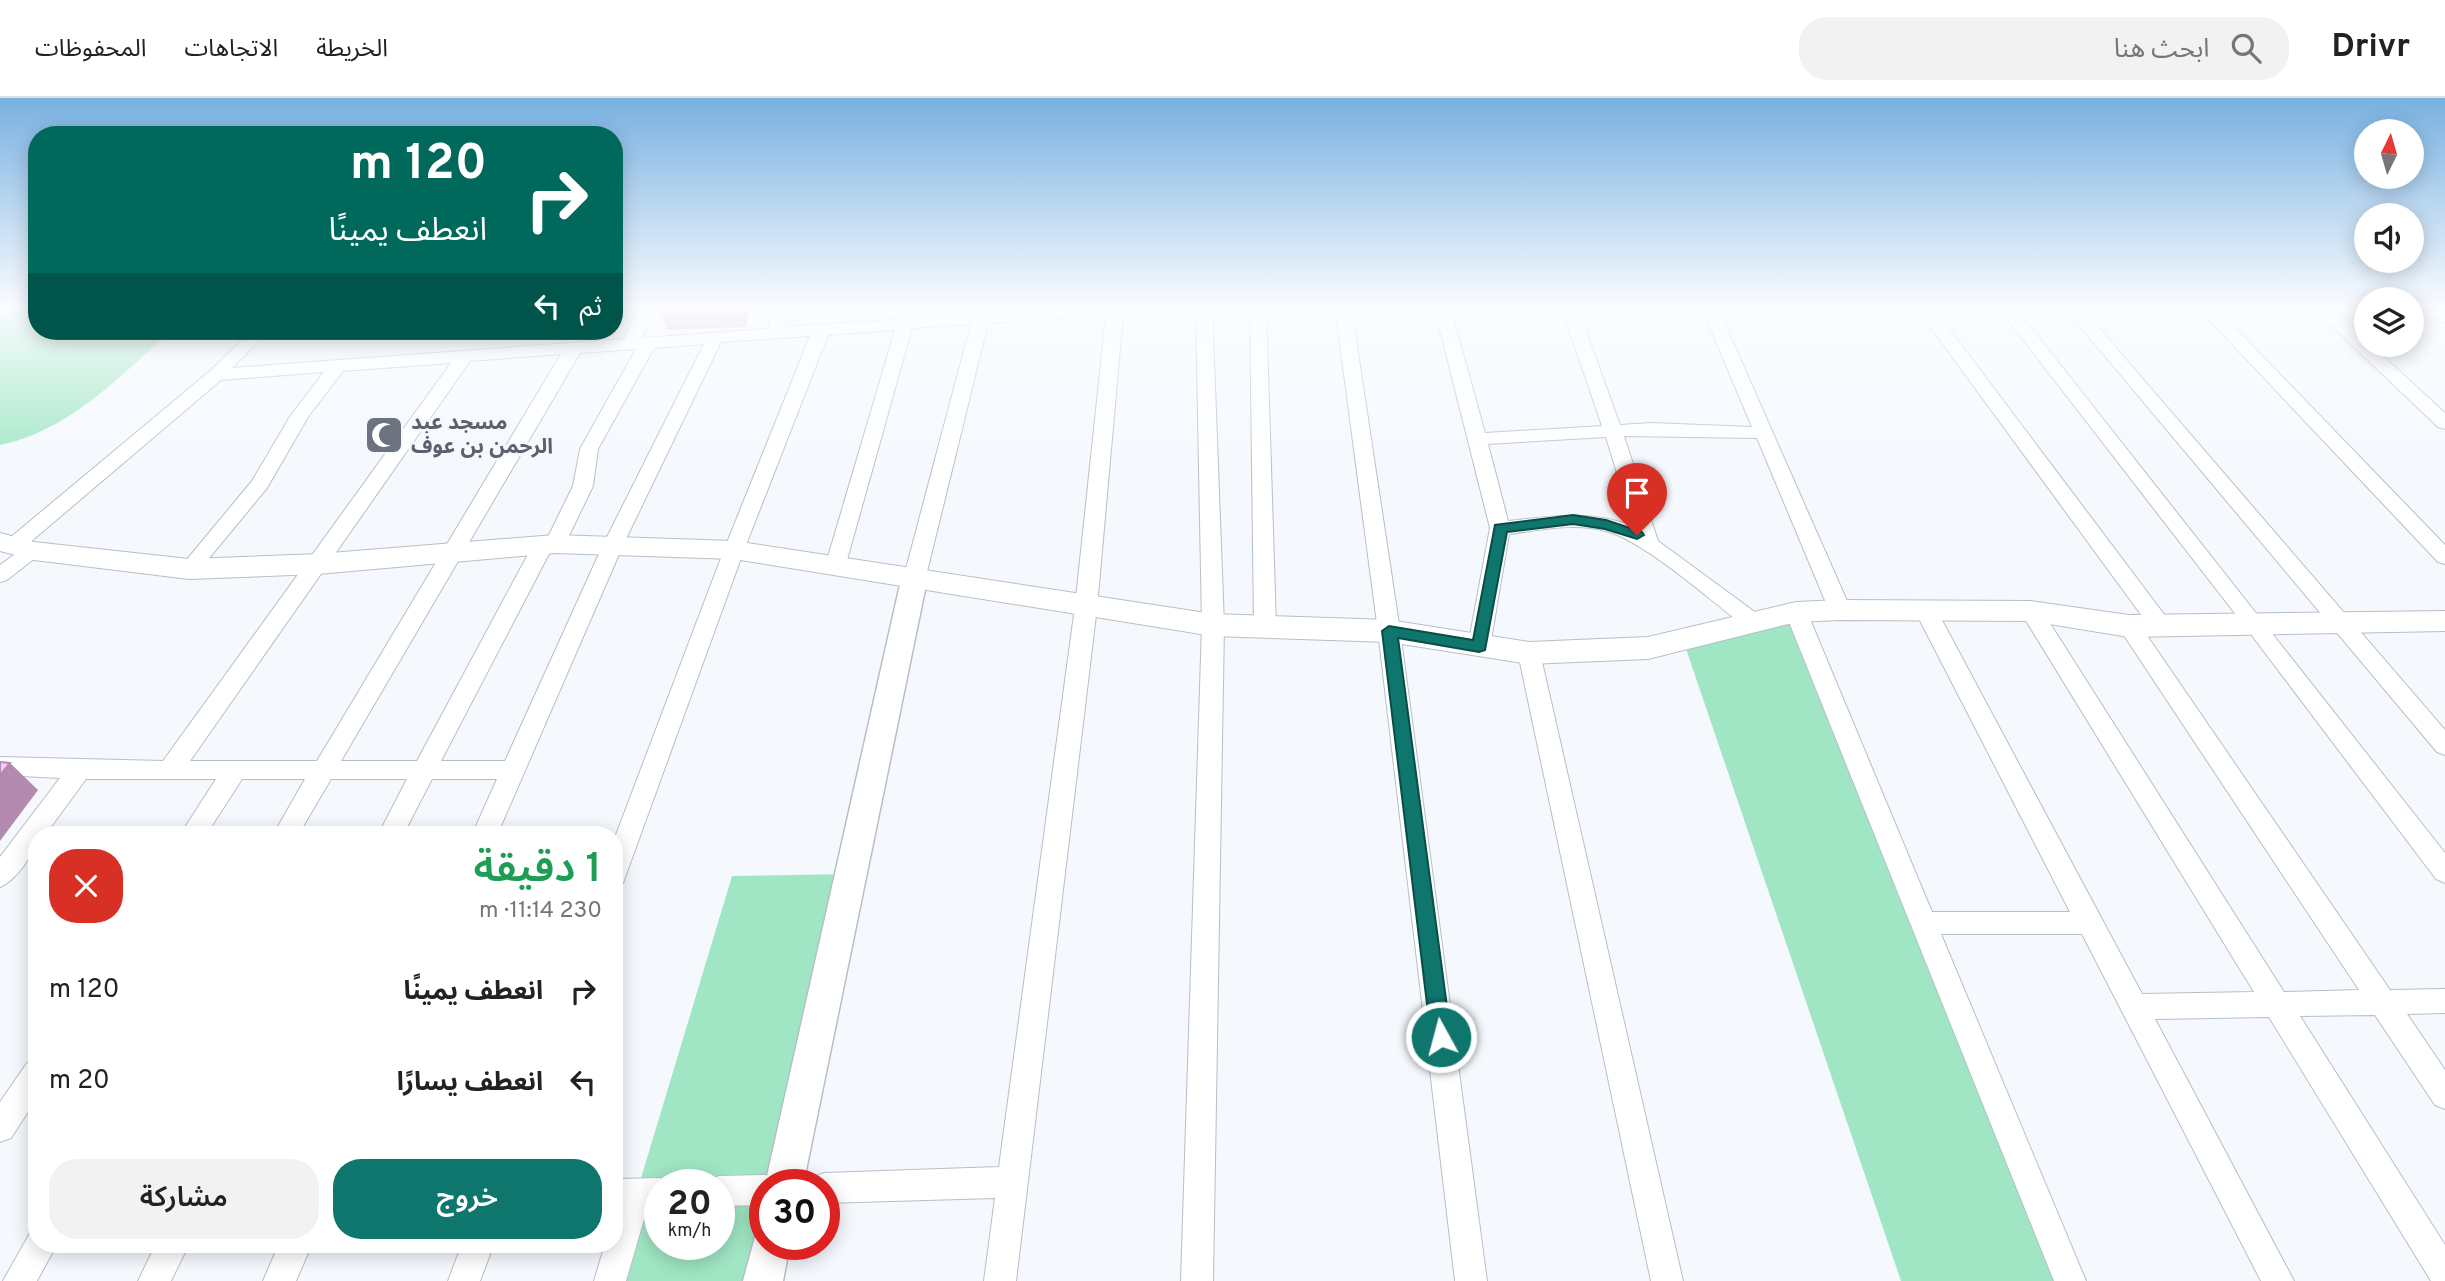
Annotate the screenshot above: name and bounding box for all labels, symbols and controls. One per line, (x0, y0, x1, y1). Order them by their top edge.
search box (1799, 17, 2289, 80)
text: Drivr (2331, 27, 2410, 69)
icon: search (2227, 29, 2265, 67)
text: ابحث هنا (2114, 34, 2209, 67)
text: المحفوظات (35, 35, 146, 65)
text: الاتجاهات (184, 35, 278, 65)
text: الخريطة (316, 35, 388, 65)
north arrow (2354, 119, 2424, 189)
map controls (2354, 119, 2424, 357)
text: 120 m (350, 135, 487, 197)
icon: right (511, 154, 602, 245)
button: sound (2354, 203, 2424, 273)
text: انعطف يمينًا (328, 212, 487, 252)
icon: left (528, 287, 566, 325)
button: layers (2354, 287, 2424, 357)
text: ثم (580, 292, 602, 325)
place label: مسجد عبد الرحمن بن عوف (411, 410, 553, 461)
mosque icon: مسجد عبد الرحمن بن عوف (363, 414, 405, 456)
pin (1607, 463, 1667, 535)
icon: arrive (1618, 474, 1656, 512)
text: 1 دقيقة (473, 844, 602, 897)
button: close (49, 849, 123, 923)
text: 230 m · 11:14 (479, 897, 602, 926)
icon: right (564, 972, 602, 1010)
text: 120 m (49, 974, 119, 1007)
text: انعطف يمينًا (404, 976, 543, 1009)
position arrow (1404, 1000, 1478, 1074)
icon: left (564, 1063, 602, 1101)
text: 20 m (49, 1065, 110, 1098)
text: انعطف يسارًا (397, 1067, 543, 1100)
button: مشاركة (49, 1159, 319, 1239)
button: خروج (333, 1159, 602, 1239)
speed limit sign: 30 (749, 1169, 840, 1260)
text: 20 (667, 1183, 712, 1227)
text: km/h (668, 1220, 711, 1243)

